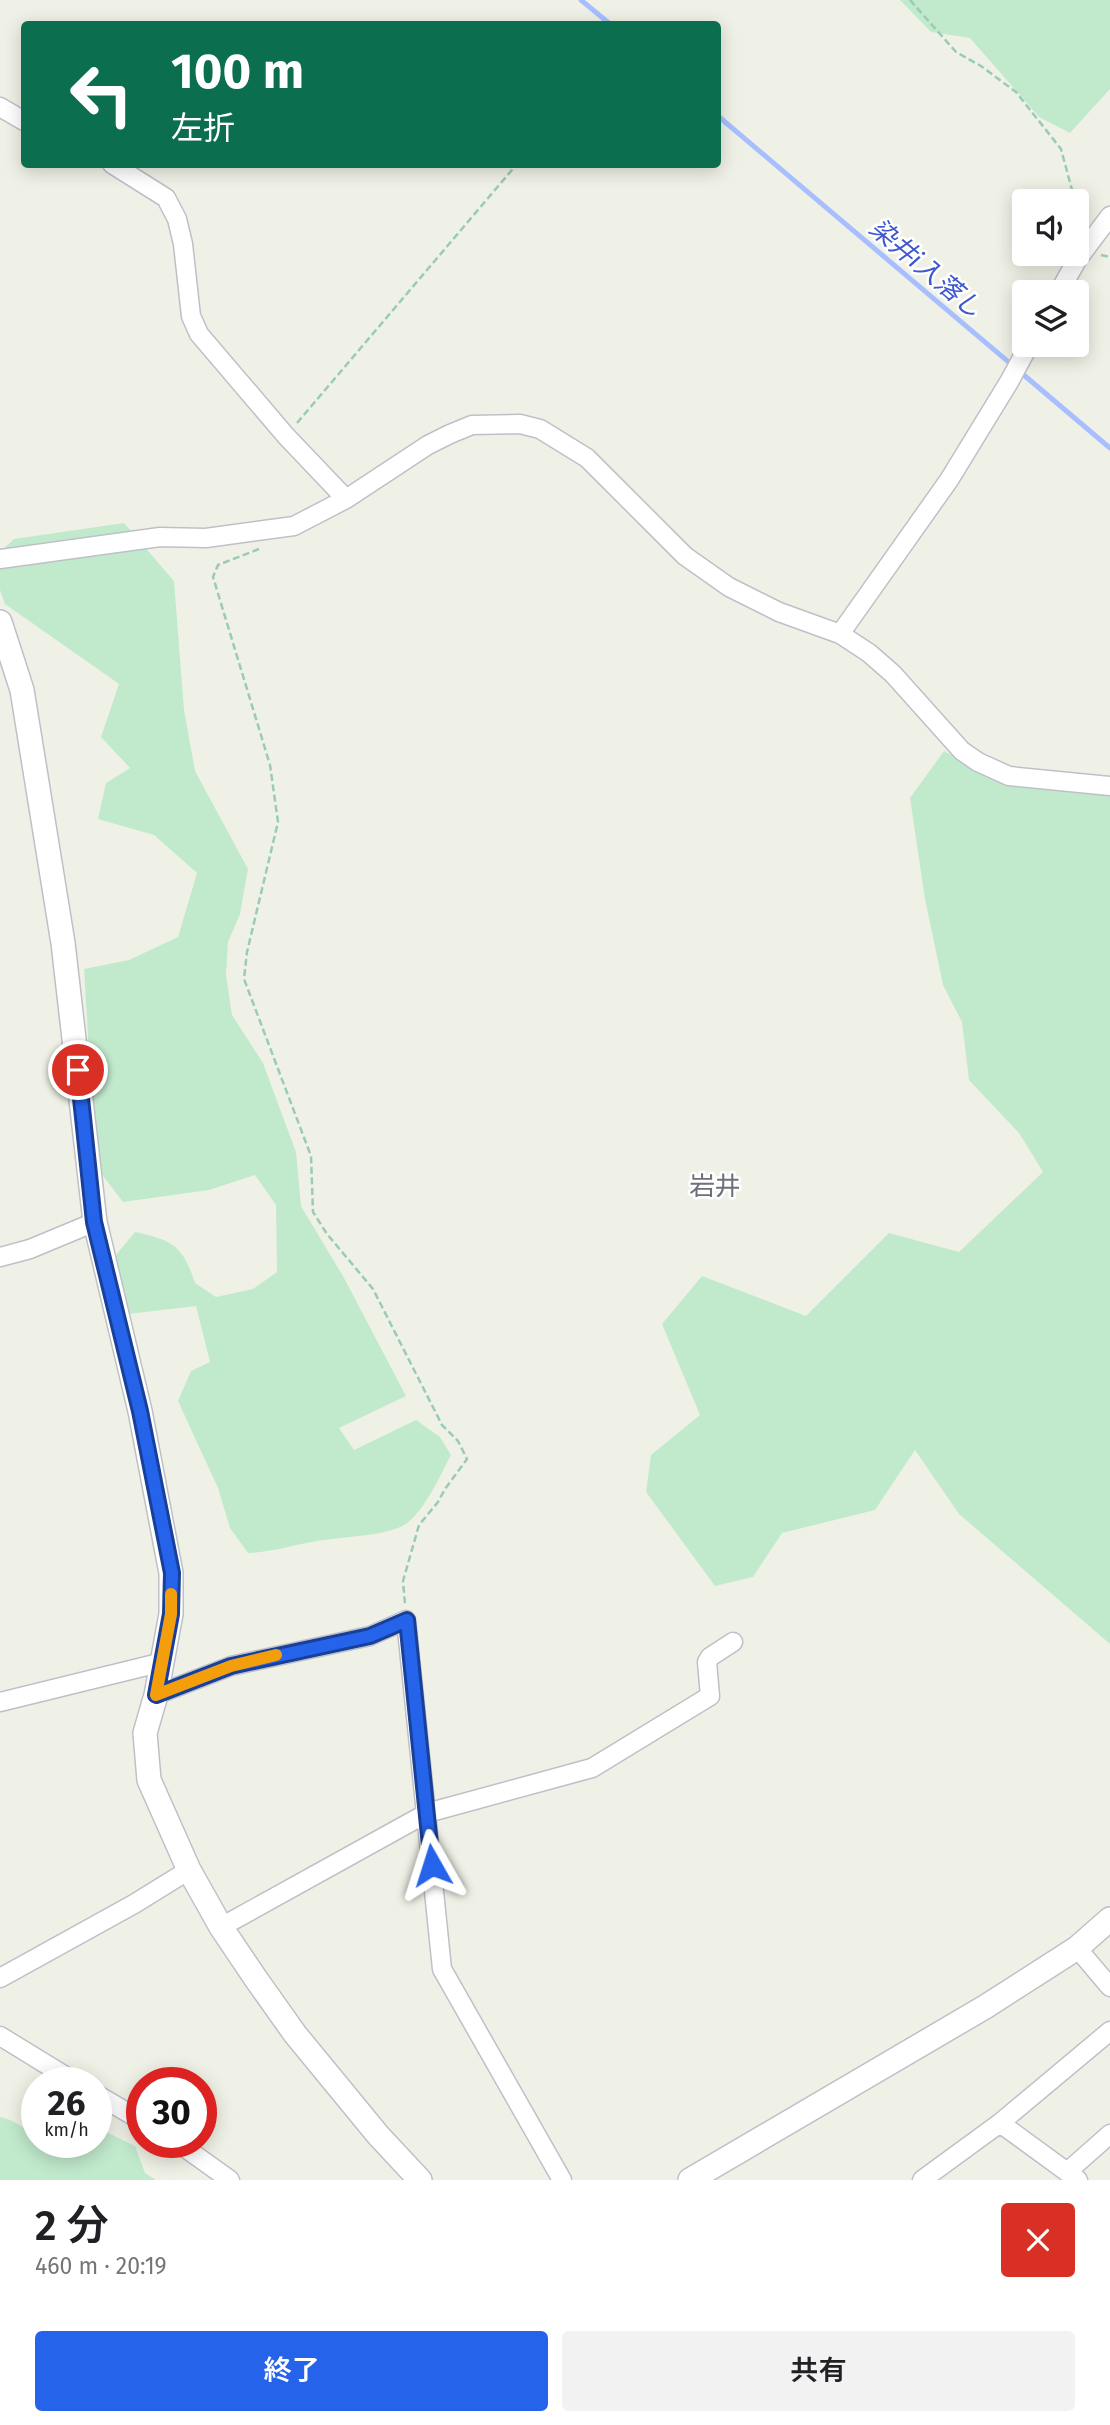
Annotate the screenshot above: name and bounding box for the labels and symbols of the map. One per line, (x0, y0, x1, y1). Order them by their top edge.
water label: 染井i入落し (863, 212, 988, 324)
pin (48, 1040, 108, 1100)
district label: 岩井 (689, 1171, 741, 1202)
position arrow (395, 1828, 469, 1902)
speed limit sign: 30 (126, 2067, 217, 2158)

